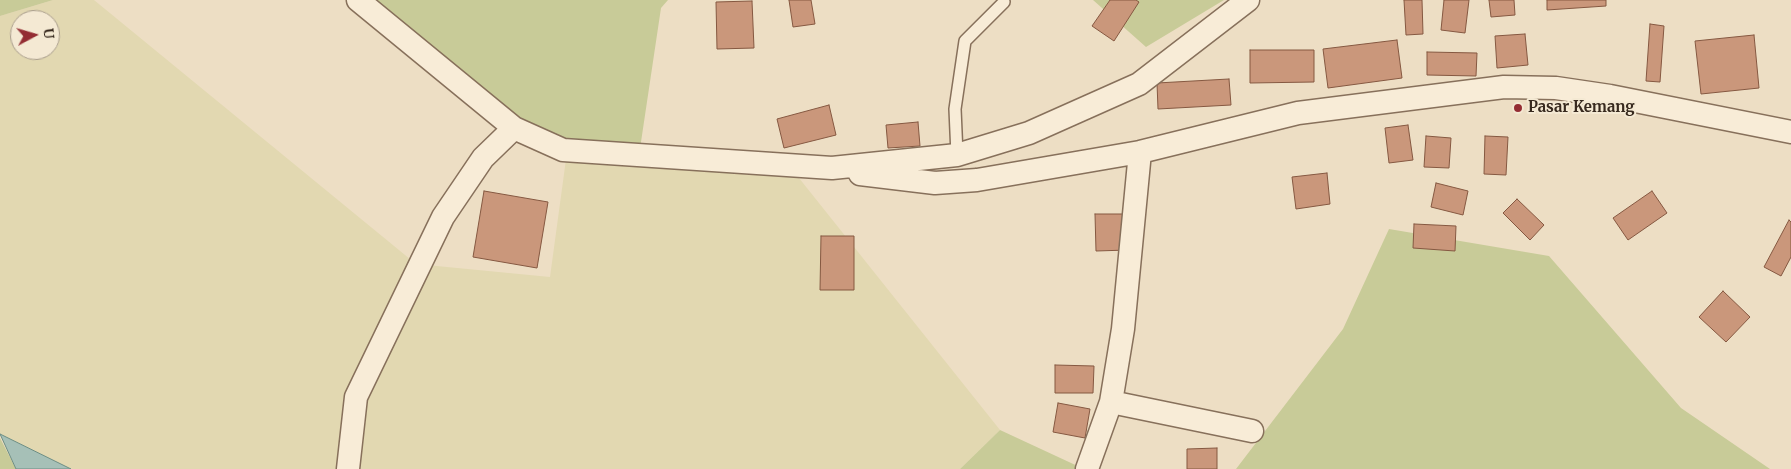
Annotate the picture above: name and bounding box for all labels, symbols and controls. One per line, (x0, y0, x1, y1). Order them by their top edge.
north arrow (10, 10, 60, 60)
text: U (39, 27, 58, 40)
place label: Pasar Kemang (1528, 99, 1635, 117)
marker: Pasar Kemang (1512, 102, 1524, 114)

